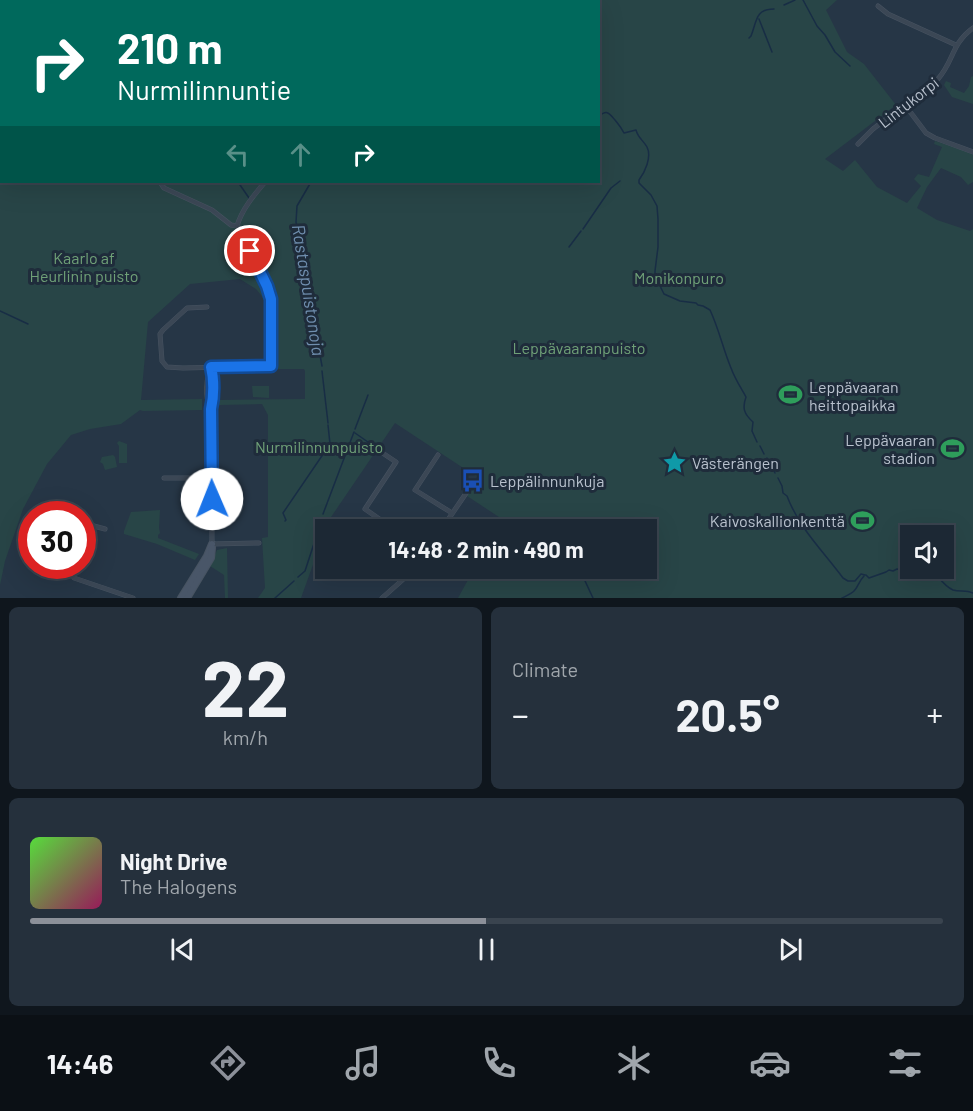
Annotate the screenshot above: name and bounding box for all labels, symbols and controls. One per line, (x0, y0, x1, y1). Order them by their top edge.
text: 210 m (117, 22, 223, 72)
icon: right (18, 24, 96, 102)
text: Nurmilinnuntie (117, 73, 291, 105)
street label: Lintukorpi (874, 73, 942, 131)
icon: left (221, 138, 254, 171)
icon: ahead (284, 138, 317, 171)
icon: right (347, 138, 380, 171)
water label: Rastaspuistonoja (288, 223, 330, 357)
pin (224, 225, 275, 276)
icon: arrive (233, 234, 266, 267)
park label: Kaarlo af Heurlinin puisto (29, 248, 139, 285)
park label: Monikonpuro (634, 268, 724, 287)
park label: Leppävaaranpuisto (512, 338, 646, 357)
place label: Leppävaaran heittopaikka (809, 377, 899, 414)
sports icon: Leppävaaran heittopaikka (778, 382, 804, 408)
place label: Leppävaaran stadion (845, 430, 935, 467)
sports icon: Leppävaaran stadion (940, 435, 966, 461)
park label: Nurmilinnunpuisto (255, 437, 383, 456)
place icon: Västerängen (661, 449, 687, 475)
place label: Västerängen (692, 453, 779, 472)
position arrow (180, 467, 244, 531)
bus stop icon: Leppälinnunkuja (459, 467, 485, 493)
place label: Leppälinnunkuja (490, 471, 604, 490)
speed limit sign: 30 (18, 501, 96, 579)
sports icon: Kaivoskallionkenttä (850, 507, 876, 533)
place label: Kaivoskallionkenttä (710, 511, 845, 530)
map controls (900, 525, 954, 579)
button: sound (900, 525, 954, 579)
text: 14:48 · 2 min · 490 m (388, 536, 584, 562)
text: 22 (202, 639, 289, 733)
text: Climate (512, 657, 578, 681)
text: 20.5° (675, 687, 780, 741)
text: − (512, 694, 529, 734)
text: + (927, 694, 943, 734)
text: km/h (223, 725, 268, 749)
text: Night Drive (120, 848, 228, 874)
text: The Halogens (120, 874, 237, 898)
icon: previous (166, 933, 199, 966)
icon: pause (470, 933, 503, 966)
icon: next (774, 933, 807, 966)
icon: directions (207, 1042, 249, 1084)
icon: music (342, 1042, 384, 1084)
icon: phone (478, 1042, 520, 1084)
icon: climate (613, 1042, 655, 1084)
icon: car (749, 1042, 791, 1084)
icon: filters (884, 1042, 926, 1084)
text: 14:46 (47, 1047, 113, 1079)

